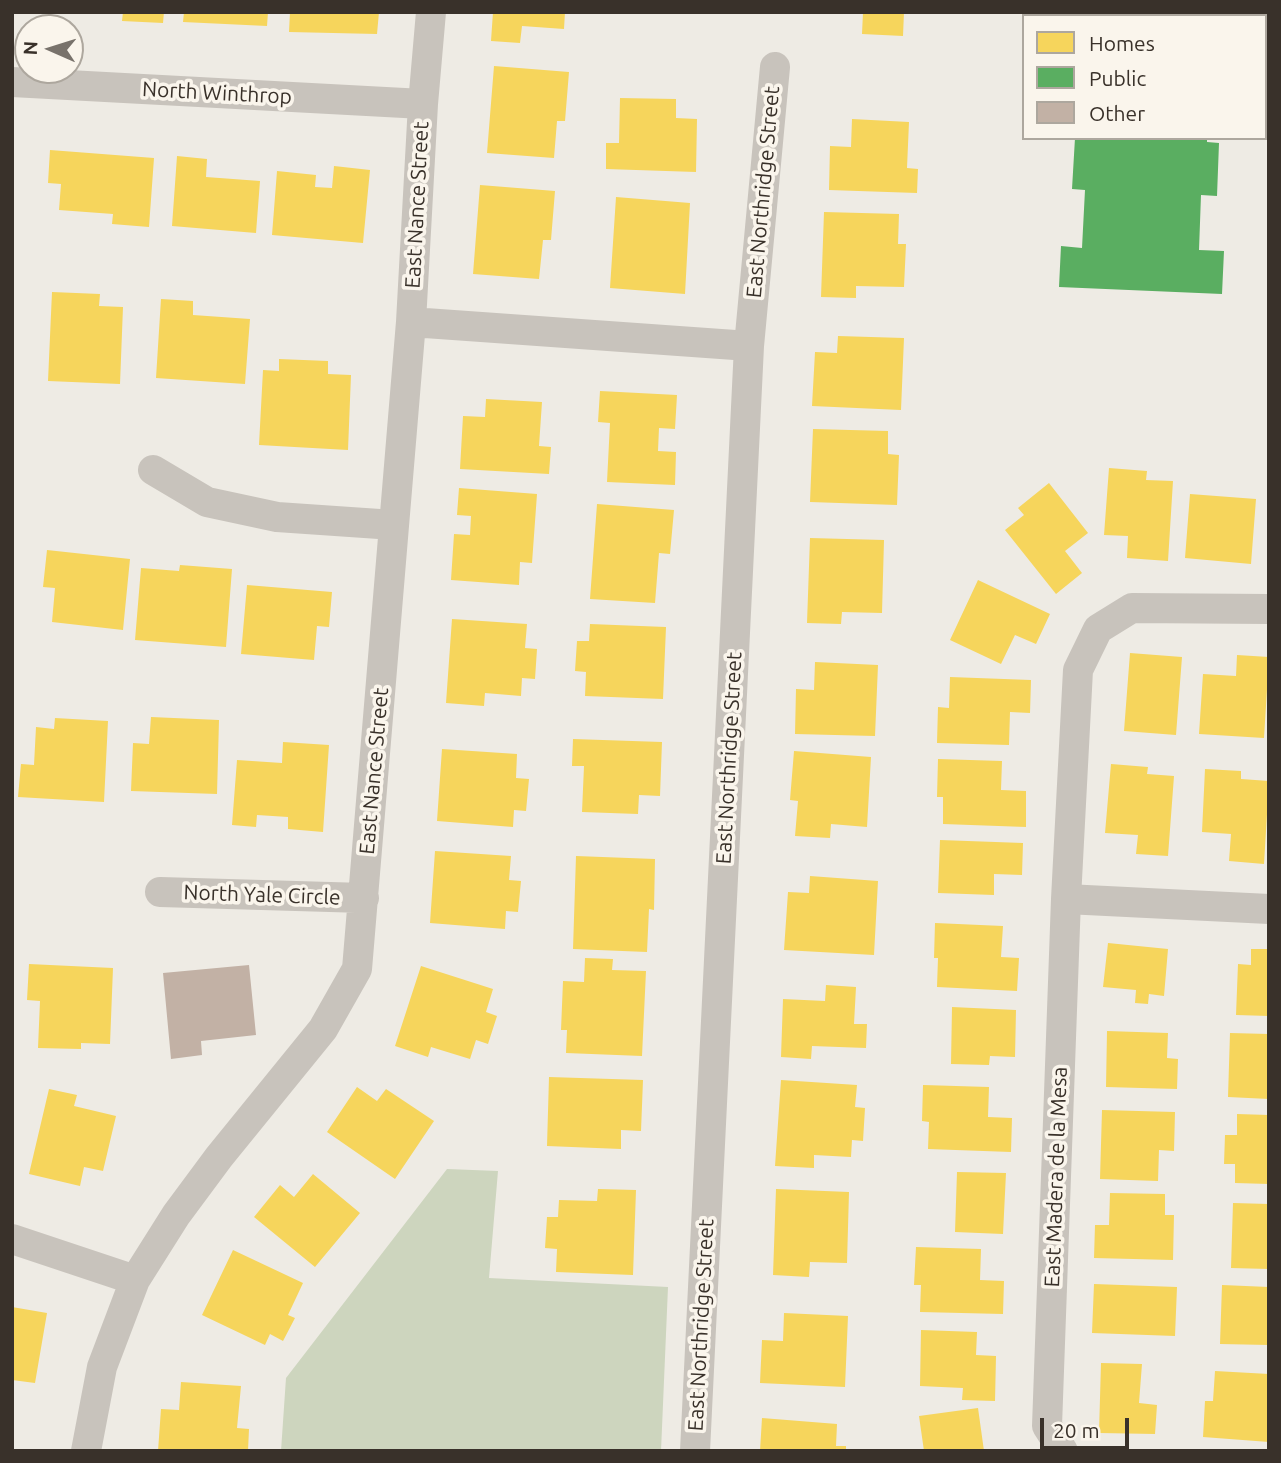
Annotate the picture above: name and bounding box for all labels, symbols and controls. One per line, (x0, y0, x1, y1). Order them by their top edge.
north arrow (14, 14, 84, 84)
legend (1022, 14, 1267, 140)
text: Homes (1089, 31, 1155, 55)
text: N (19, 40, 41, 56)
text: Public (1089, 66, 1146, 90)
street label: North Winthrop (141, 76, 293, 110)
street label: East Northridge Street (741, 85, 785, 299)
text: Other (1089, 101, 1145, 125)
street label: East Nance Street (400, 121, 434, 289)
street label: East Northridge Street (711, 651, 747, 865)
street label: East Nance Street (354, 687, 394, 855)
street label: North Yale Circle (183, 880, 341, 910)
street label: East Madera de la Mesa (1040, 1066, 1072, 1288)
street label: East Northridge Street (683, 1218, 719, 1432)
scale bar (1043, 1404, 1132, 1448)
text: 20 m (1053, 1418, 1100, 1442)

